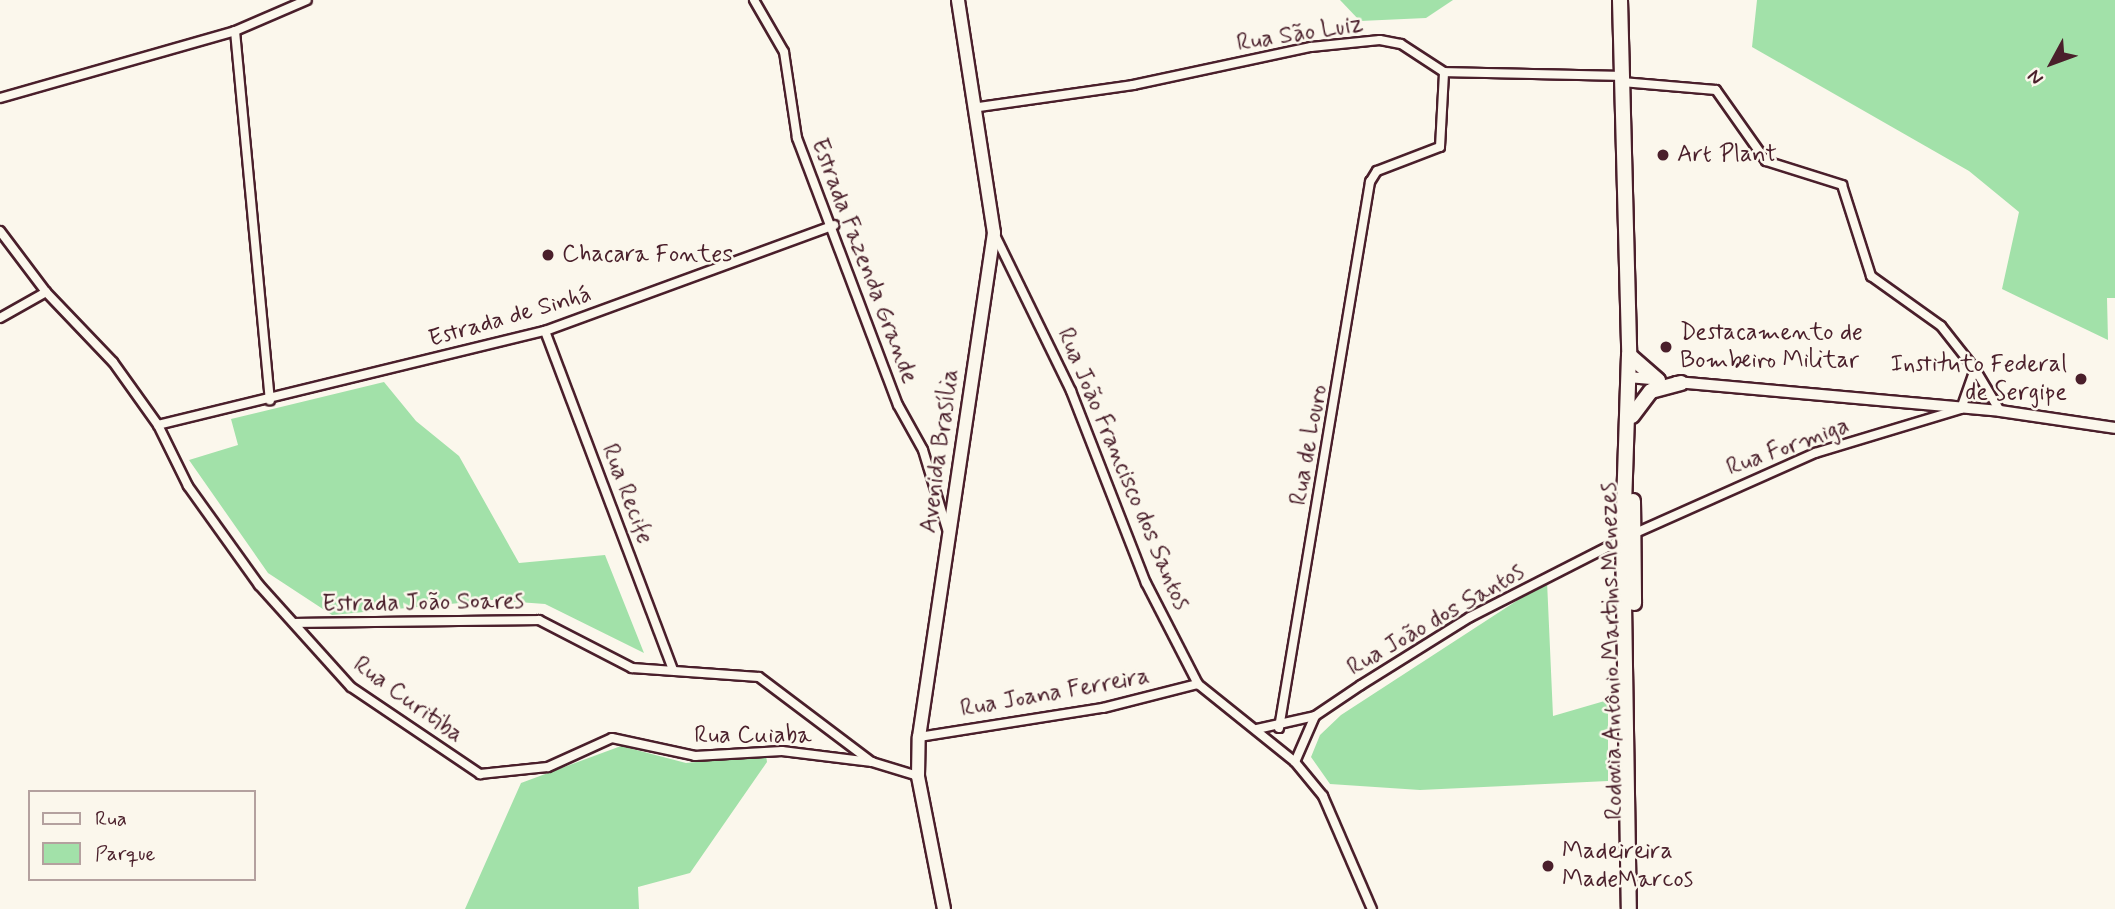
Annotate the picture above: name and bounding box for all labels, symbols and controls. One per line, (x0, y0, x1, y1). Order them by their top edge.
street label: Rua São Luiz (1234, 10, 1366, 58)
north arrow (2017, 28, 2087, 98)
text: N (2022, 64, 2049, 90)
street label: Estrada Fazenda Grande (804, 134, 924, 388)
place label: Art Plant (1677, 141, 1783, 169)
marker: Art Plant (1655, 147, 1671, 163)
place label: Chacara Fontes (562, 241, 724, 269)
marker: Chacara Fontes (540, 247, 556, 263)
street label: Estrada de Sinhá (426, 280, 594, 354)
place label: Destacamento de Bombeiro Militar (1680, 319, 1863, 375)
street label: Rua João Francisco dos Santos (1050, 322, 1196, 616)
marker: Destacamento de Bombeiro Militar (1658, 339, 1674, 355)
place label: Instituto Federal de Sergipe (1889, 351, 2067, 407)
street label: Avenida Brasília (914, 366, 966, 536)
marker: Instituto Federal de Sergipe (2073, 371, 2089, 387)
street label: Rua de Louro (1284, 381, 1334, 509)
street label: Rua Formiga (1721, 411, 1855, 483)
street label: Rua Recife (595, 440, 659, 548)
street label: Rodovia Antônio Martins Menezes (1595, 481, 1629, 821)
street label: Rua João dos Santos (1341, 557, 1531, 683)
street label: Estrada João Soares (323, 587, 523, 619)
street label: Rua Curitiba (348, 651, 468, 749)
street label: Rua Joana Ferreira (956, 662, 1154, 724)
street label: Rua Cuiaba (695, 722, 811, 750)
legend (28, 790, 256, 881)
text: Rua (95, 805, 127, 833)
place label: Madeireira MadeMarcos (1562, 838, 1693, 894)
text: Parque (95, 840, 155, 868)
marker: Madeireira MadeMarcos (1540, 858, 1556, 874)

